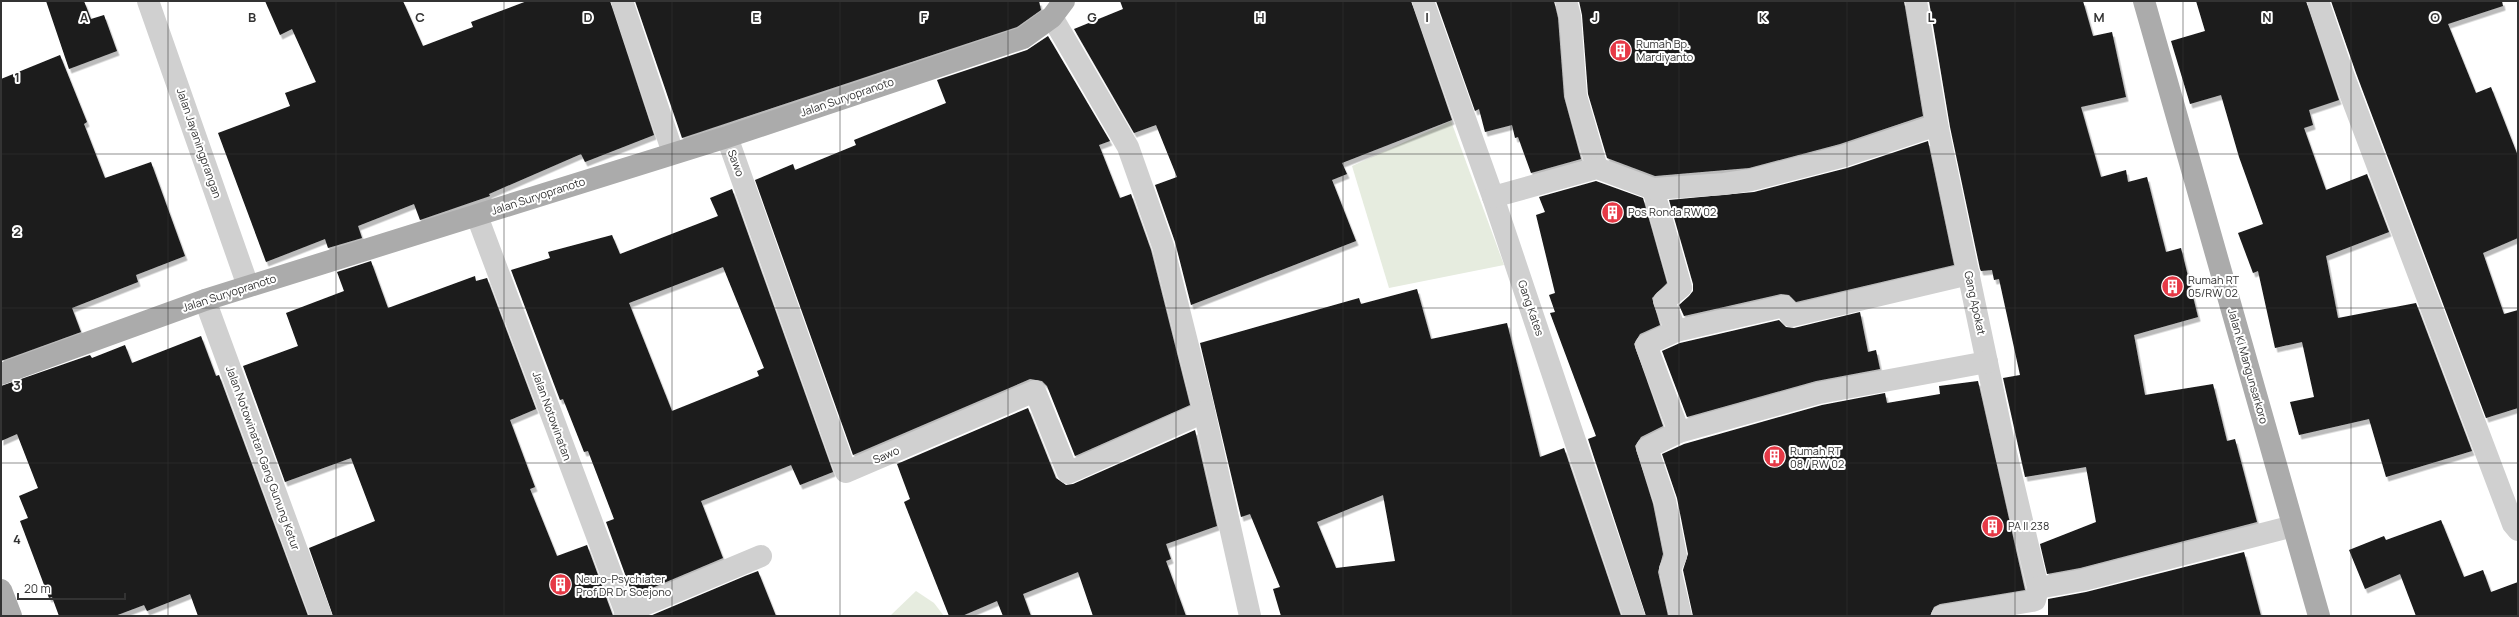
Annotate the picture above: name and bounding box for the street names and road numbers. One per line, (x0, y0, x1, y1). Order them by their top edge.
street label: Jalan Suryopranoto (798, 73, 896, 120)
street label: Jalan Jayaningprangan (174, 86, 225, 200)
street label: Sawo (725, 147, 748, 179)
street label: Jalan Suryopranoto (489, 173, 587, 218)
street label: Jalan Suryopranoto (180, 270, 278, 315)
street label: Gang Apokat (1961, 270, 1990, 336)
street label: Gang Kates (1515, 278, 1548, 338)
street label: Jalan Ki Mangunsarkoro (2225, 306, 2272, 426)
street label: Jalan Notowinatan Gang Gunung Ketur (223, 364, 304, 552)
street label: Jalan Notowinatan (529, 369, 576, 462)
street label: Sawo (870, 442, 902, 467)

